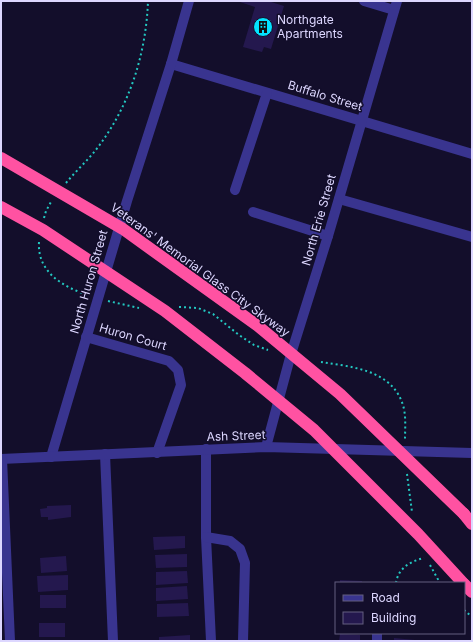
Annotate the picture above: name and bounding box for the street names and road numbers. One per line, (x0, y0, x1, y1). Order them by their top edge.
street label: Buffalo Street (286, 77, 364, 114)
street label: North Erie Street (298, 172, 339, 267)
street label: Veterans' Memorial Glass City Skyway (108, 199, 293, 340)
street label: North Huron Street (67, 228, 111, 335)
street label: Huron Court (98, 320, 169, 353)
street label: Ash Street (206, 427, 266, 444)

